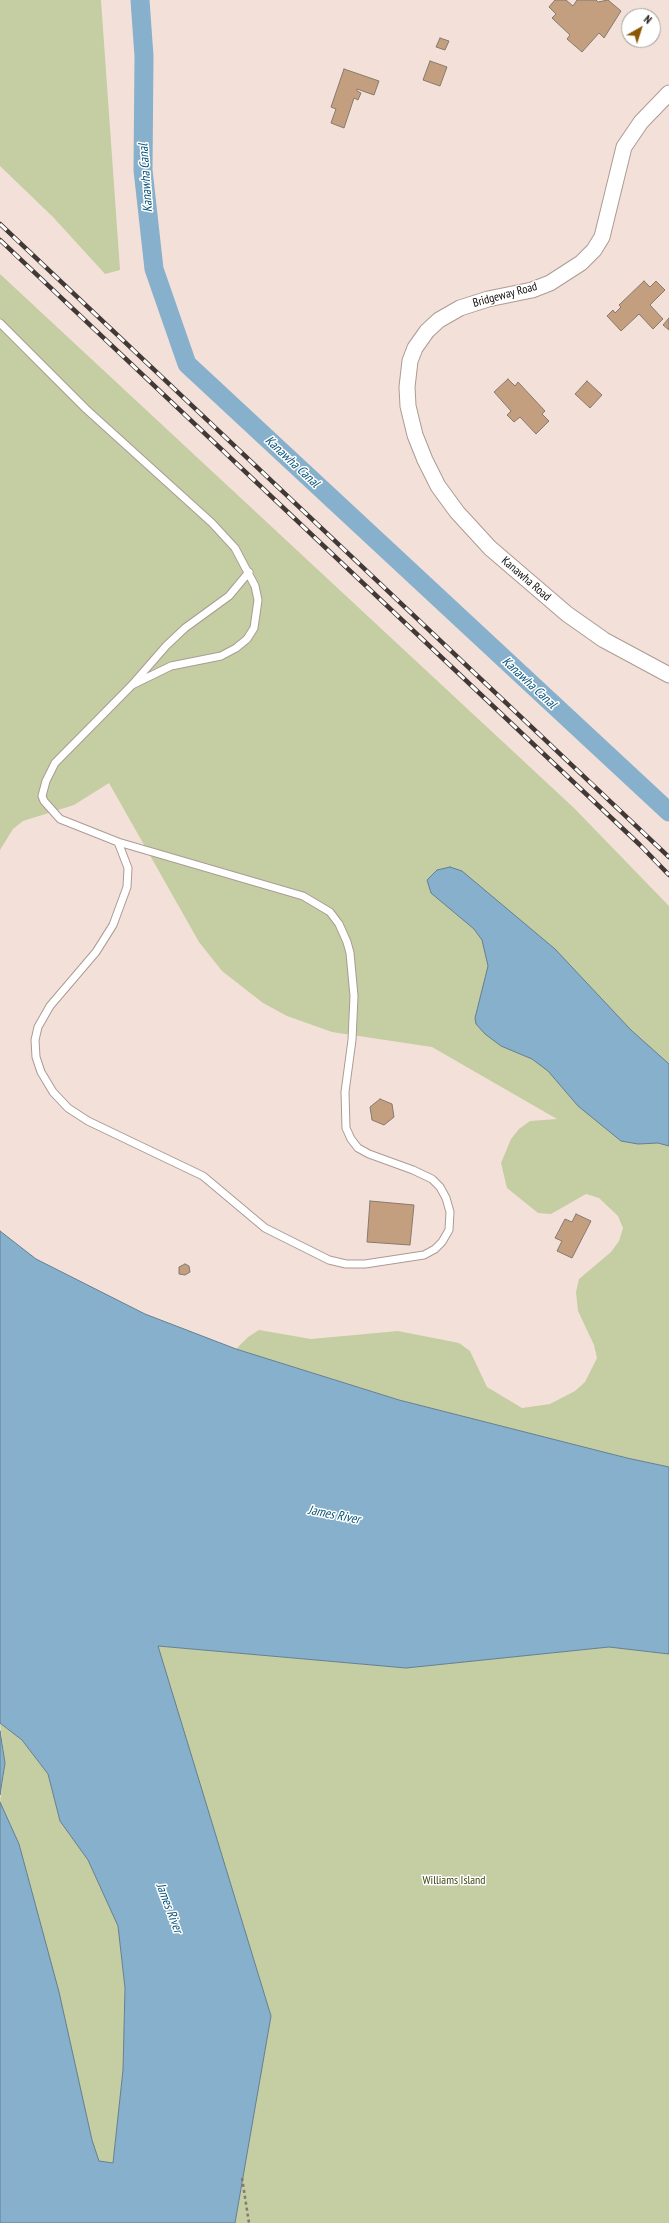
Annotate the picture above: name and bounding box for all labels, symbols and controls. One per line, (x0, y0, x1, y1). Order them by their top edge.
north arrow (621, 8, 661, 48)
text: N (641, 12, 655, 27)
water label: Kanawha Canal (136, 143, 156, 213)
street label: Bridgeway Road (471, 279, 539, 311)
water label: Kanawha Canal (262, 433, 322, 491)
street label: Kanawha Road (498, 554, 554, 604)
water label: Kanawha Canal (499, 654, 559, 712)
water label: James River (307, 1502, 361, 1528)
park label: Williams Island (423, 1874, 485, 1888)
water label: James River (152, 1881, 186, 1935)

